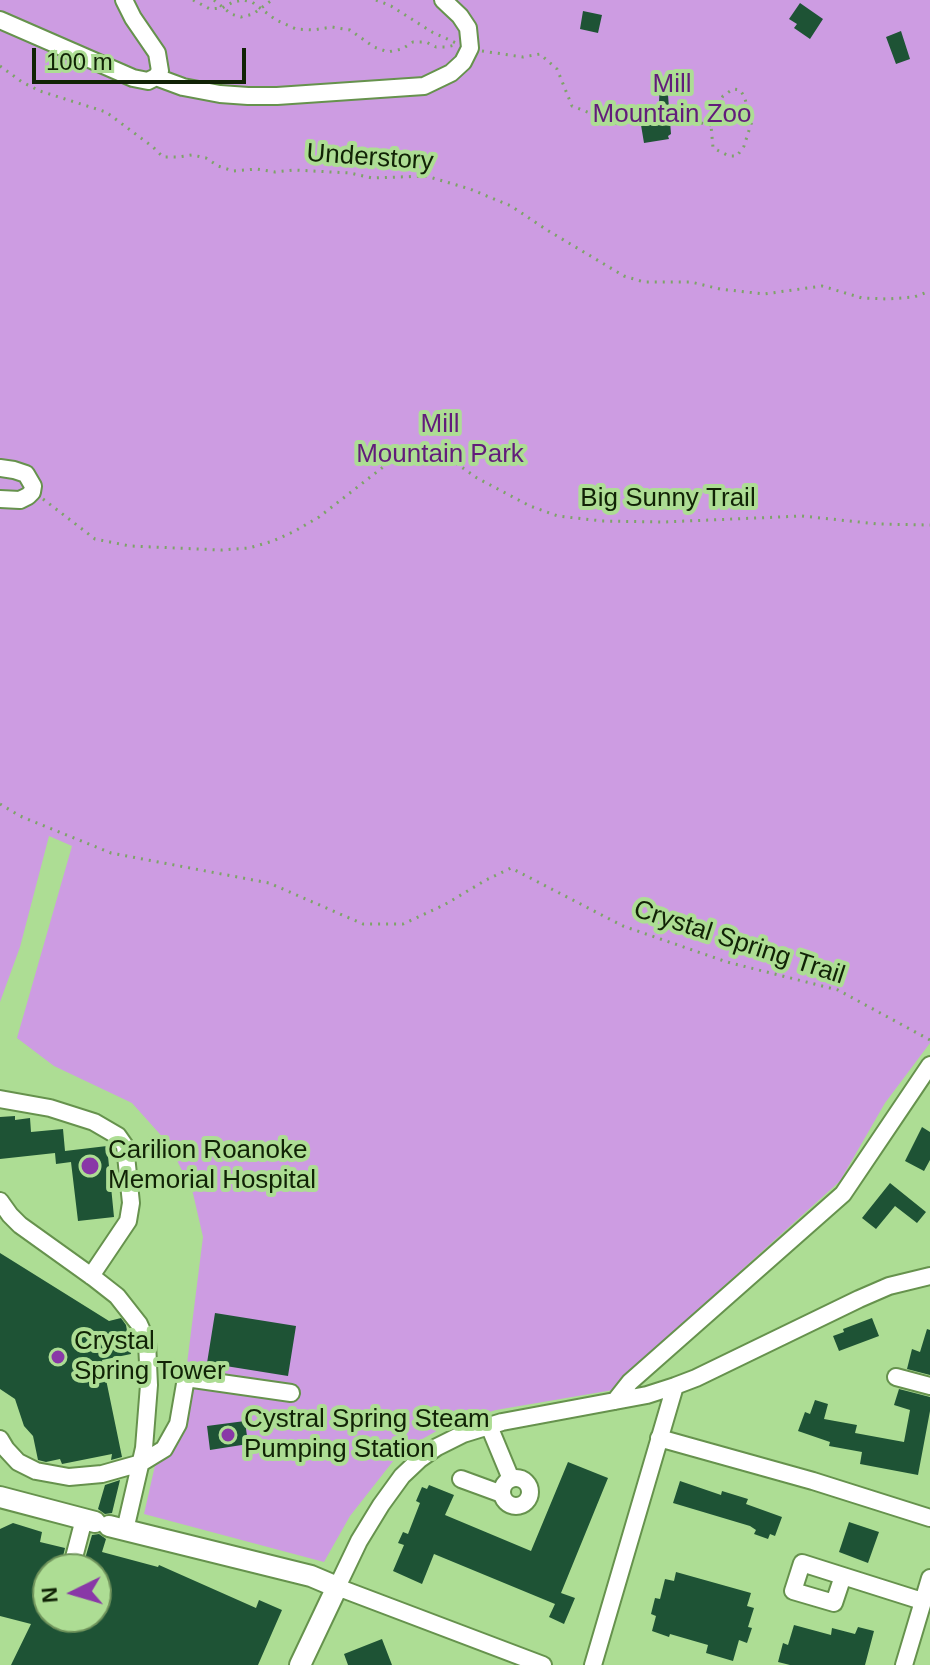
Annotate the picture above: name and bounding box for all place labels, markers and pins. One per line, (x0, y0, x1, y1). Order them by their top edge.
place label: Carilion Roanoke Memorial Hospital (108, 1135, 316, 1196)
marker: Carilion Roanoke Memorial Hospital (79, 1155, 101, 1177)
place label: Crystal Spring Tower (74, 1326, 226, 1388)
marker: Crystal Spring Tower (49, 1348, 67, 1366)
place label: Cystral Spring Steam Pumping Station (244, 1404, 490, 1466)
marker: Cystral Spring Steam Pumping Station (219, 1426, 237, 1444)

